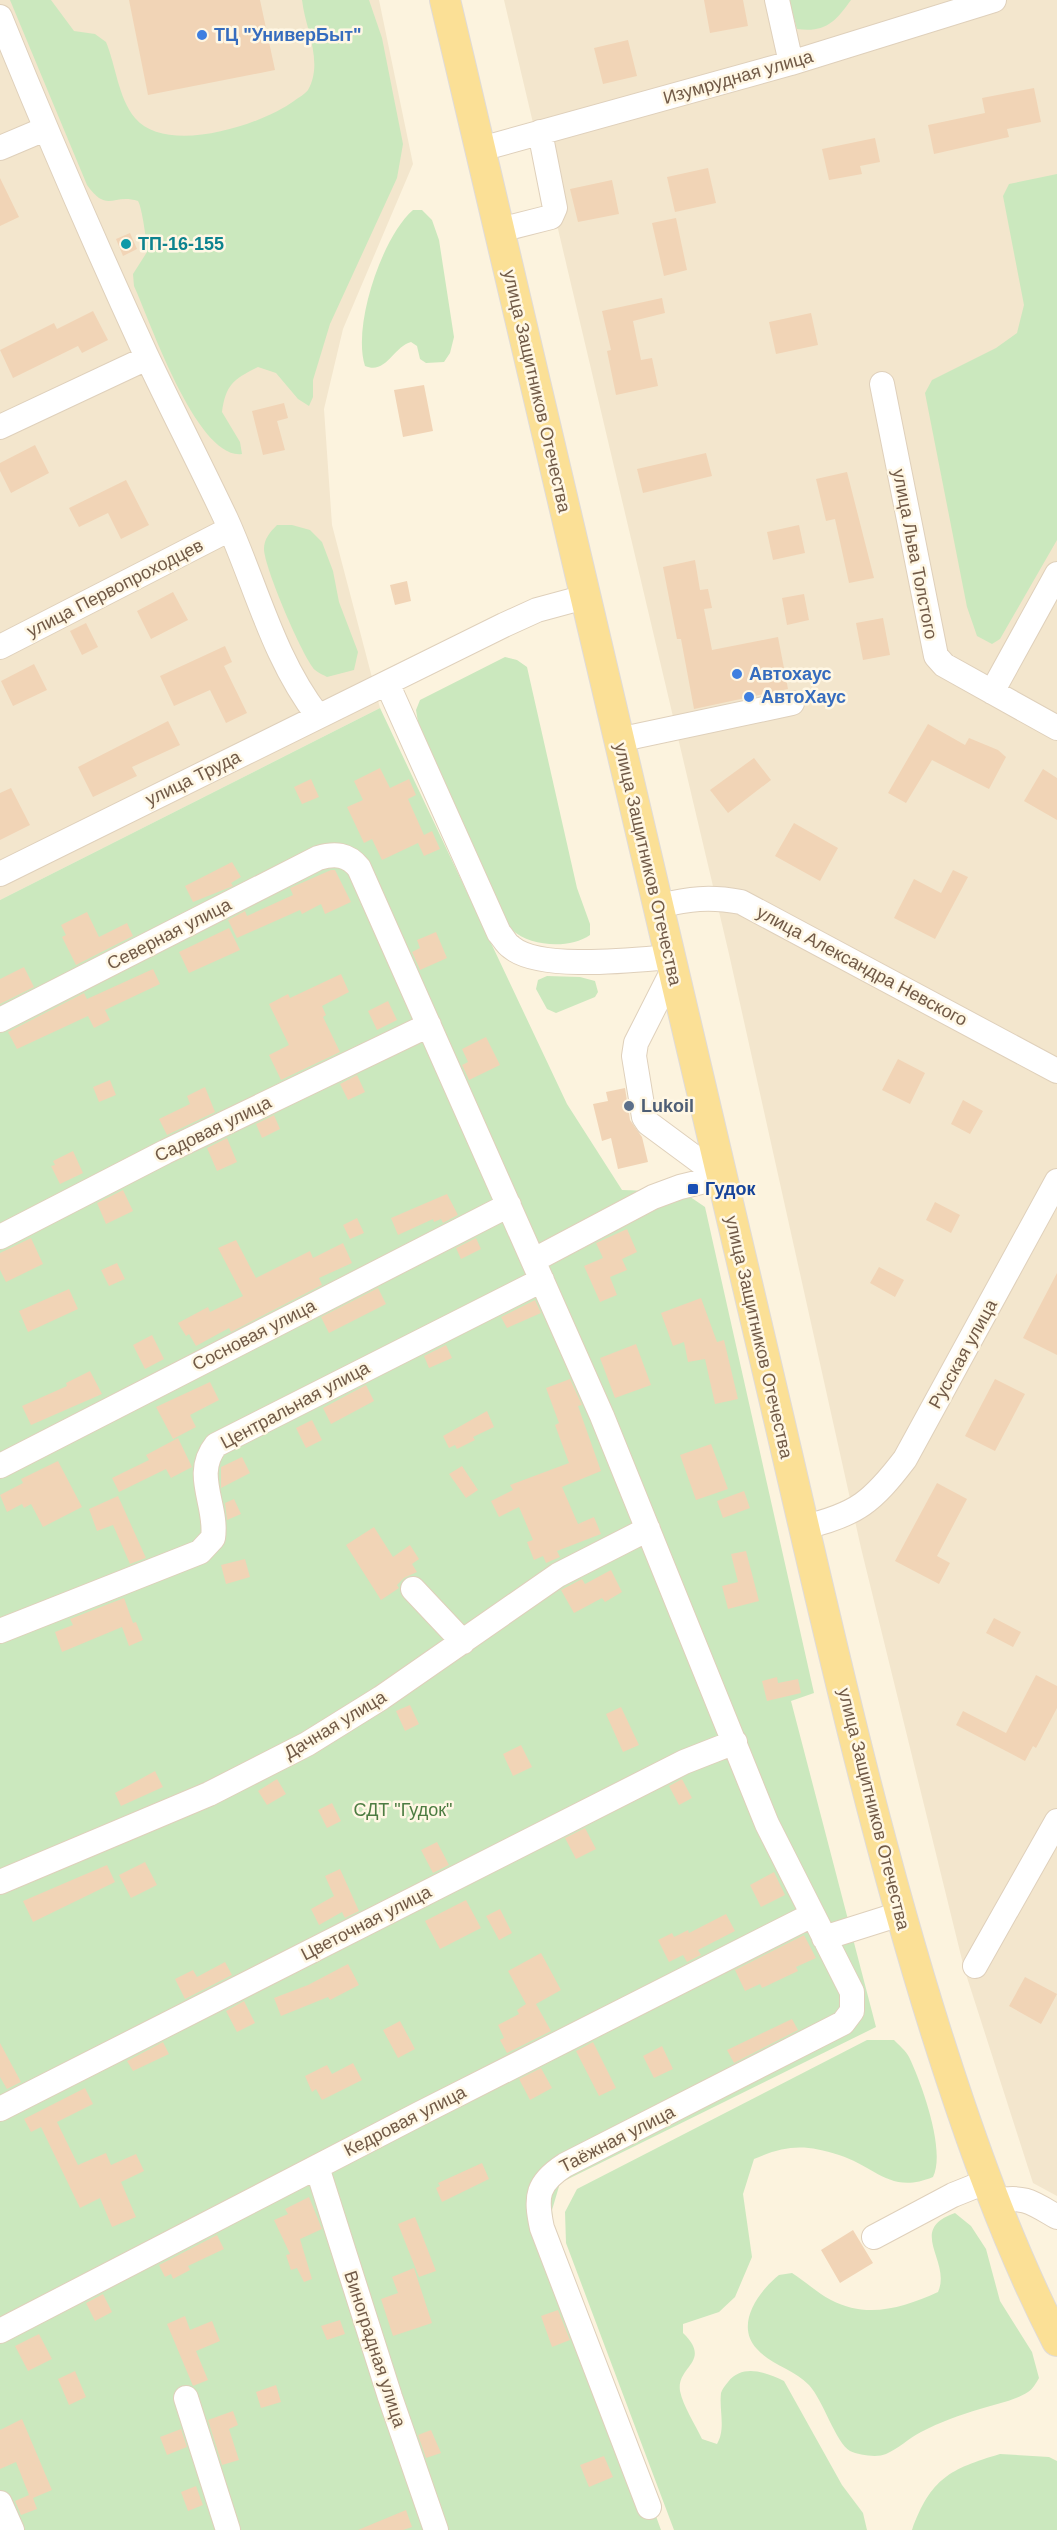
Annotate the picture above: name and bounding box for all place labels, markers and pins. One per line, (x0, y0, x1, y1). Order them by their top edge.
place label: ТЦ "УниверБыт" (214, 25, 362, 45)
marker: ТЦ "УниверБыт" (195, 28, 209, 42)
place label: ТП-16-155 (138, 234, 224, 254)
marker: ТП-16-155 (119, 237, 133, 251)
place label: Автохаус (749, 664, 832, 684)
marker: Автохаус (730, 667, 744, 681)
place label: АвтоХаус (761, 687, 846, 707)
marker: АвтоХаус (742, 690, 756, 704)
place label: Lukoil (641, 1096, 694, 1116)
marker: Lukoil (622, 1099, 636, 1113)
place label: Гудок (705, 1179, 757, 1199)
marker: Гудок (686, 1182, 700, 1196)

